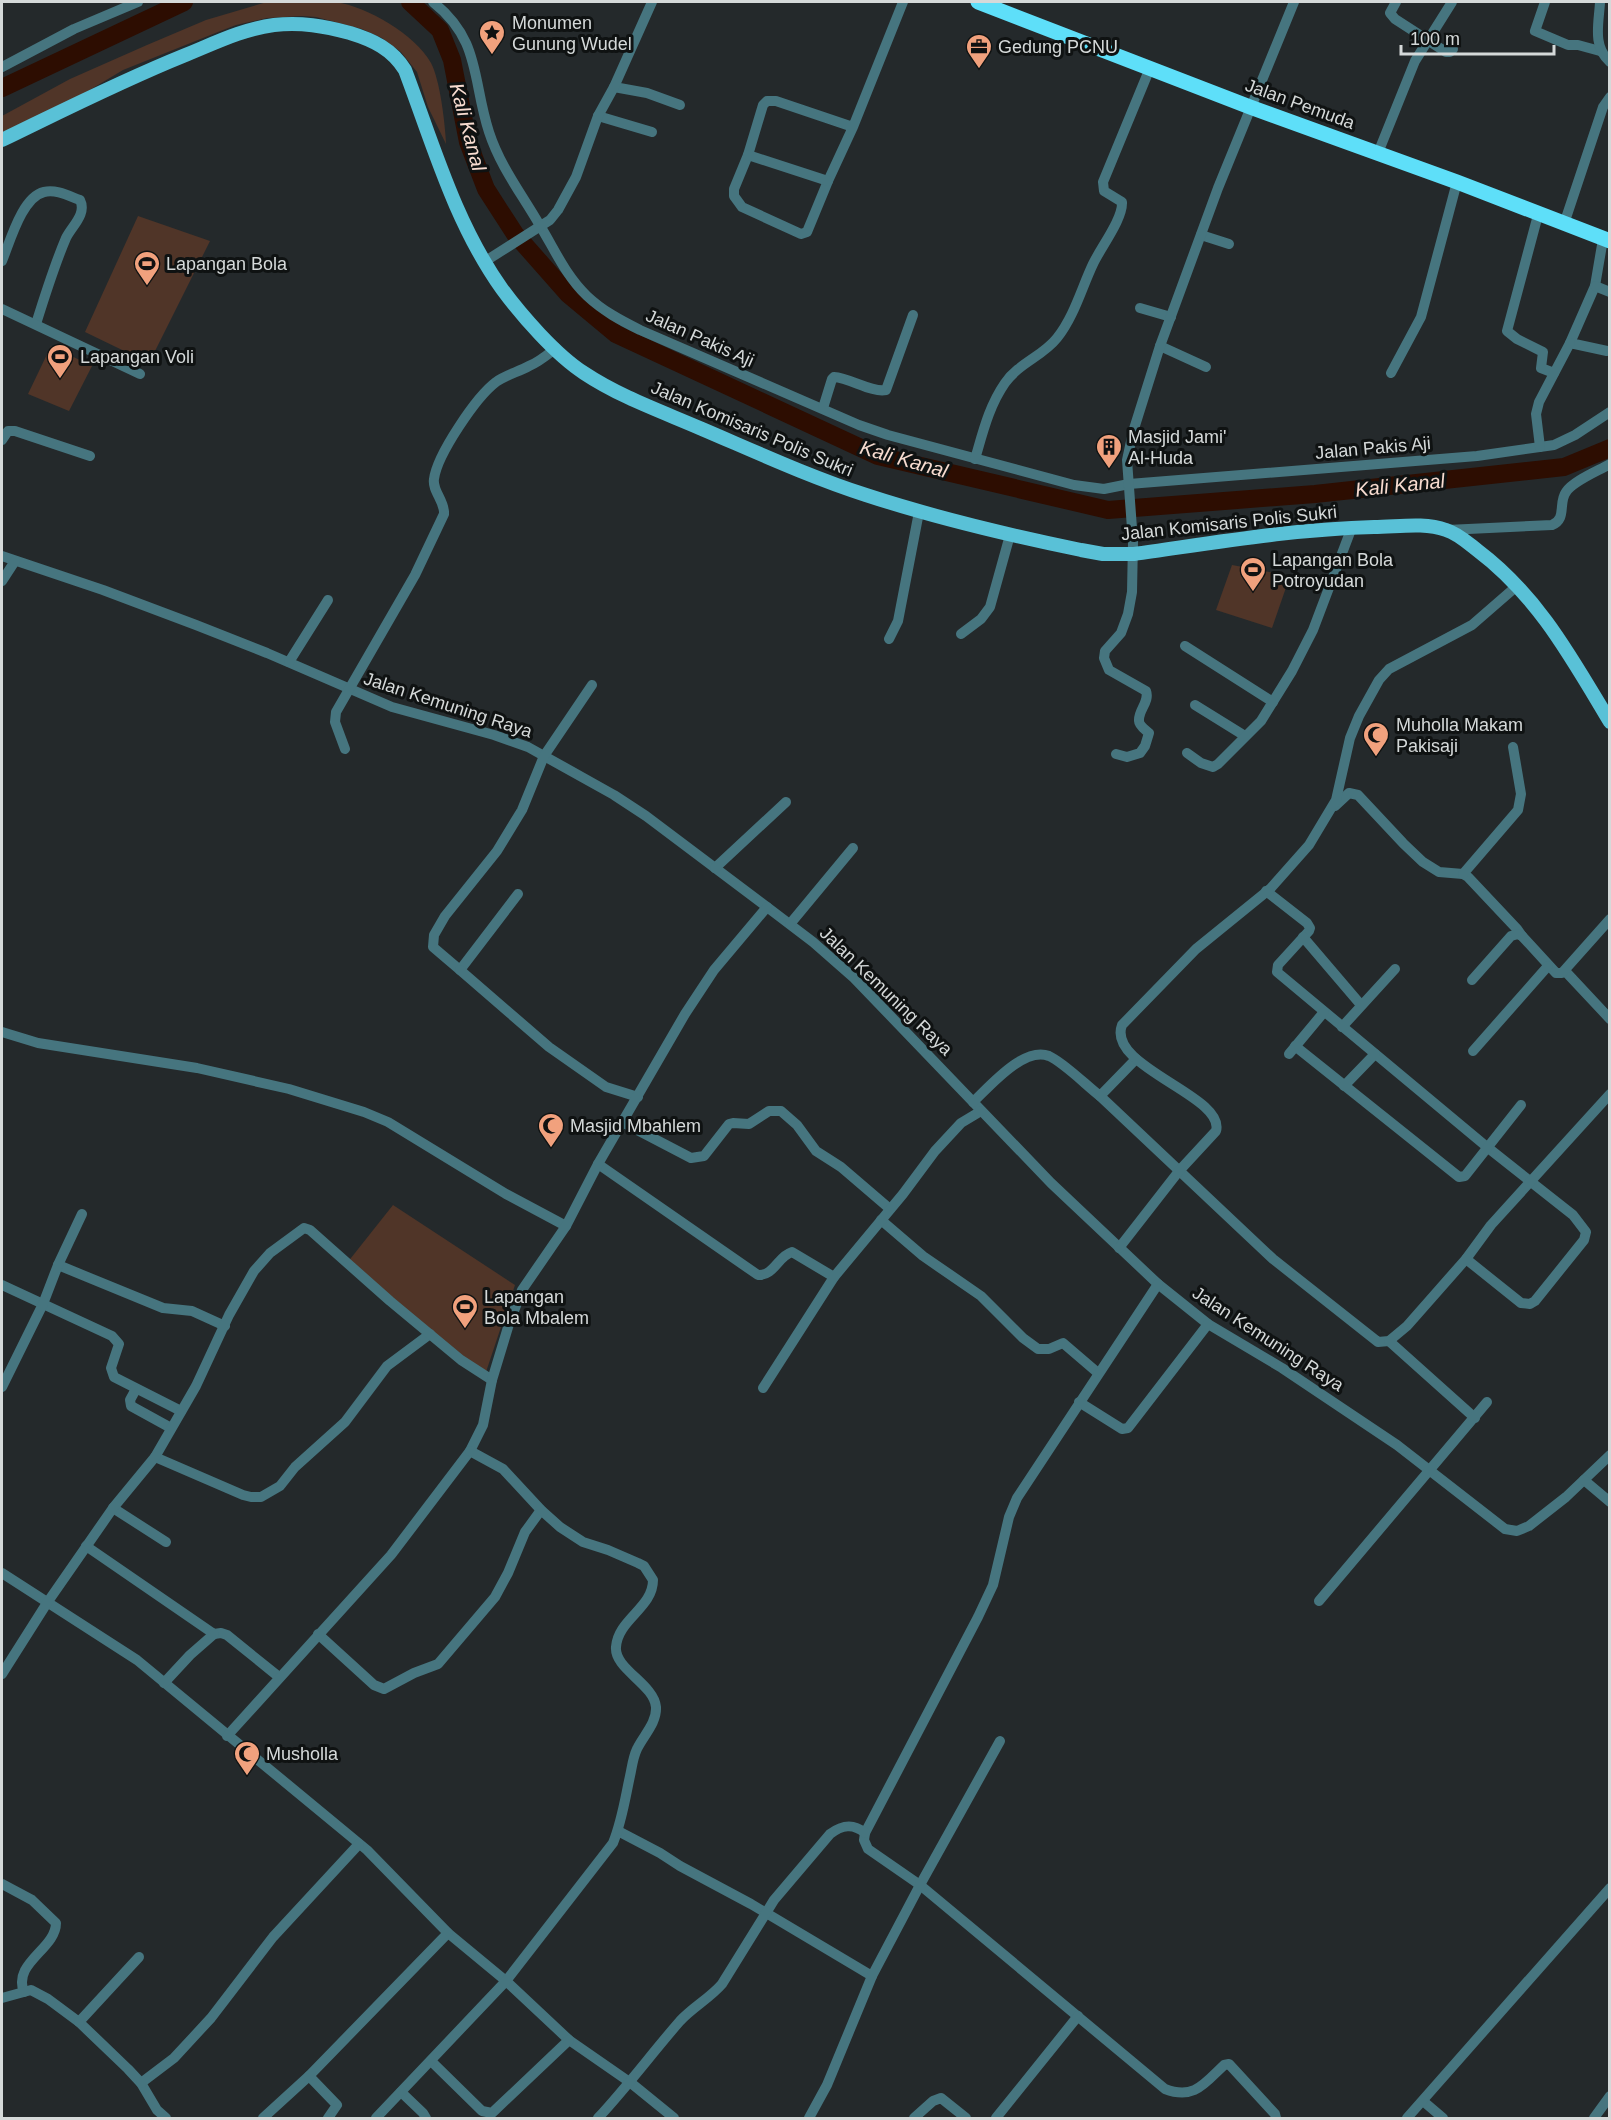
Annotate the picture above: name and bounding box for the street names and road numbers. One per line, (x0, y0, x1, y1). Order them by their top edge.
street label: Jalan Pemuda (1243, 75, 1358, 133)
street label: Jalan Pakis Aji (643, 305, 757, 371)
street label: Jalan Komisaris Polis Sukri (648, 377, 856, 481)
street label: Jalan Pakis Aji (1314, 433, 1432, 463)
street label: Jalan Komisaris Polis Sukri (1120, 502, 1338, 544)
street label: Jalan Kemuning Raya (361, 668, 536, 742)
street label: Jalan Kemuning Raya (816, 923, 957, 1060)
street label: Jalan Kemuning Raya (1189, 1283, 1348, 1396)

